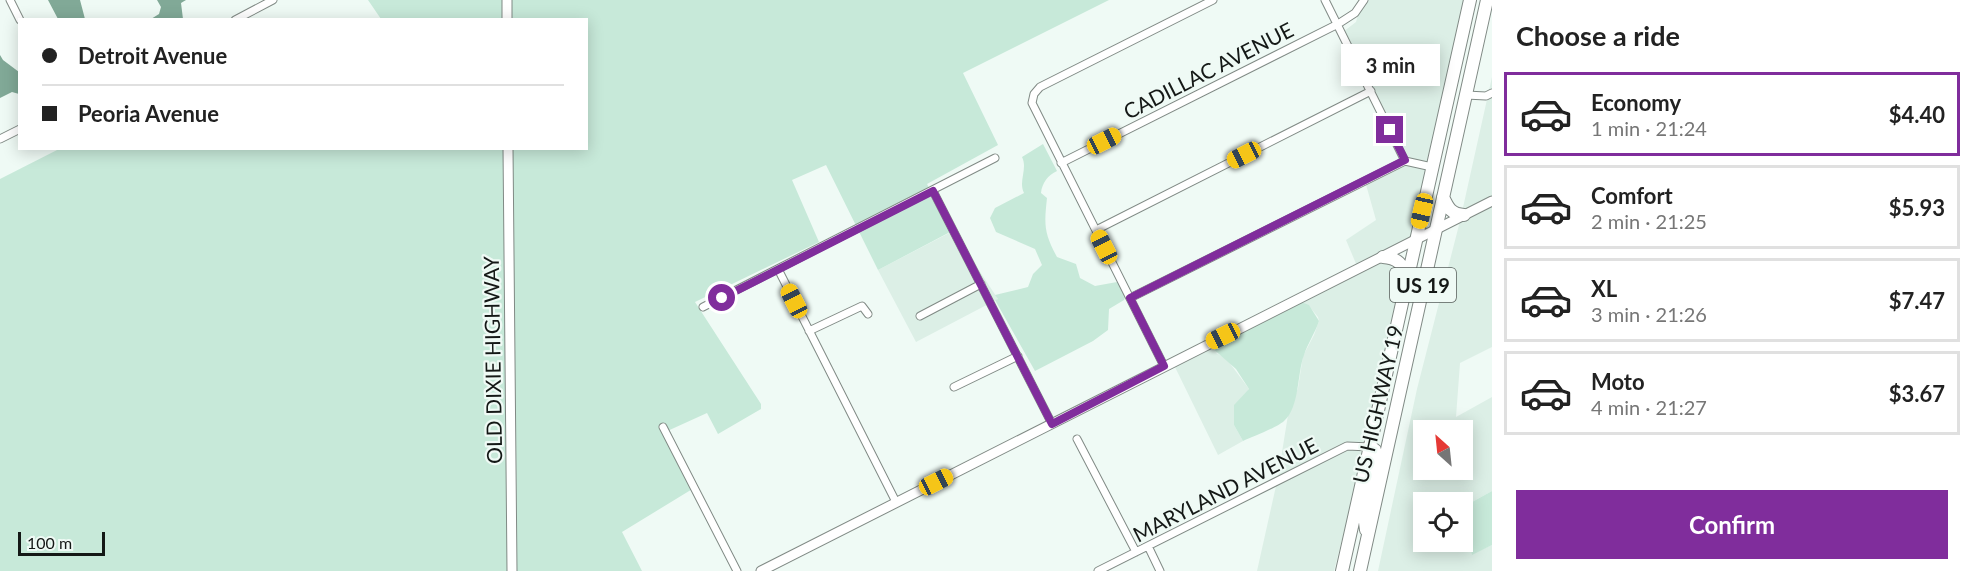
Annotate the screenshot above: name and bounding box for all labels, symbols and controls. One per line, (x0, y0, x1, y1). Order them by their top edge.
street label: CADILLAC AVENUE (1119, 16, 1297, 124)
text: Choose a ride (1516, 19, 1680, 52)
text: Detroit Avenue (78, 42, 227, 69)
callout: 3 min (1340, 43, 1440, 85)
text: 3 min (1366, 53, 1415, 77)
icon: car (1519, 87, 1573, 141)
text: Economy (1591, 89, 1681, 116)
text: Peoria Avenue (78, 100, 219, 127)
text: $4.40 (1889, 101, 1945, 128)
route end (1376, 116, 1403, 143)
text: 1 min · 21:24 (1591, 116, 1707, 140)
car (1084, 125, 1124, 157)
car (1224, 139, 1264, 171)
icon: car (1519, 180, 1573, 234)
text: Comfort (1591, 182, 1673, 209)
car (1409, 191, 1435, 231)
text: $5.93 (1889, 194, 1945, 221)
text: 2 min · 21:25 (1591, 209, 1707, 233)
car (1088, 227, 1120, 267)
street label: OLD DIXIE HIGHWAY (478, 255, 506, 464)
road number: US 19 (1390, 268, 1456, 302)
icon: car (1519, 273, 1573, 327)
text: XL (1591, 275, 1617, 302)
car (778, 281, 810, 321)
route start (708, 284, 735, 311)
text: $7.47 (1889, 287, 1945, 314)
text: 3 min · 21:26 (1591, 302, 1707, 326)
car (1203, 320, 1243, 352)
street label: US HIGHWAY 19 (1347, 323, 1407, 485)
icon: car (1519, 366, 1573, 420)
text: Moto (1591, 368, 1645, 395)
text: $3.67 (1889, 380, 1945, 407)
text: 4 min · 21:27 (1591, 395, 1707, 419)
north arrow (1413, 420, 1473, 480)
map controls (1413, 420, 1473, 552)
street label: MARYLAND AVENUE (1128, 432, 1322, 546)
car (916, 466, 956, 498)
button: Confirm (1516, 490, 1948, 559)
button: locate (1413, 492, 1473, 552)
scale bar (18, 529, 105, 556)
text: 100 m (27, 533, 72, 552)

